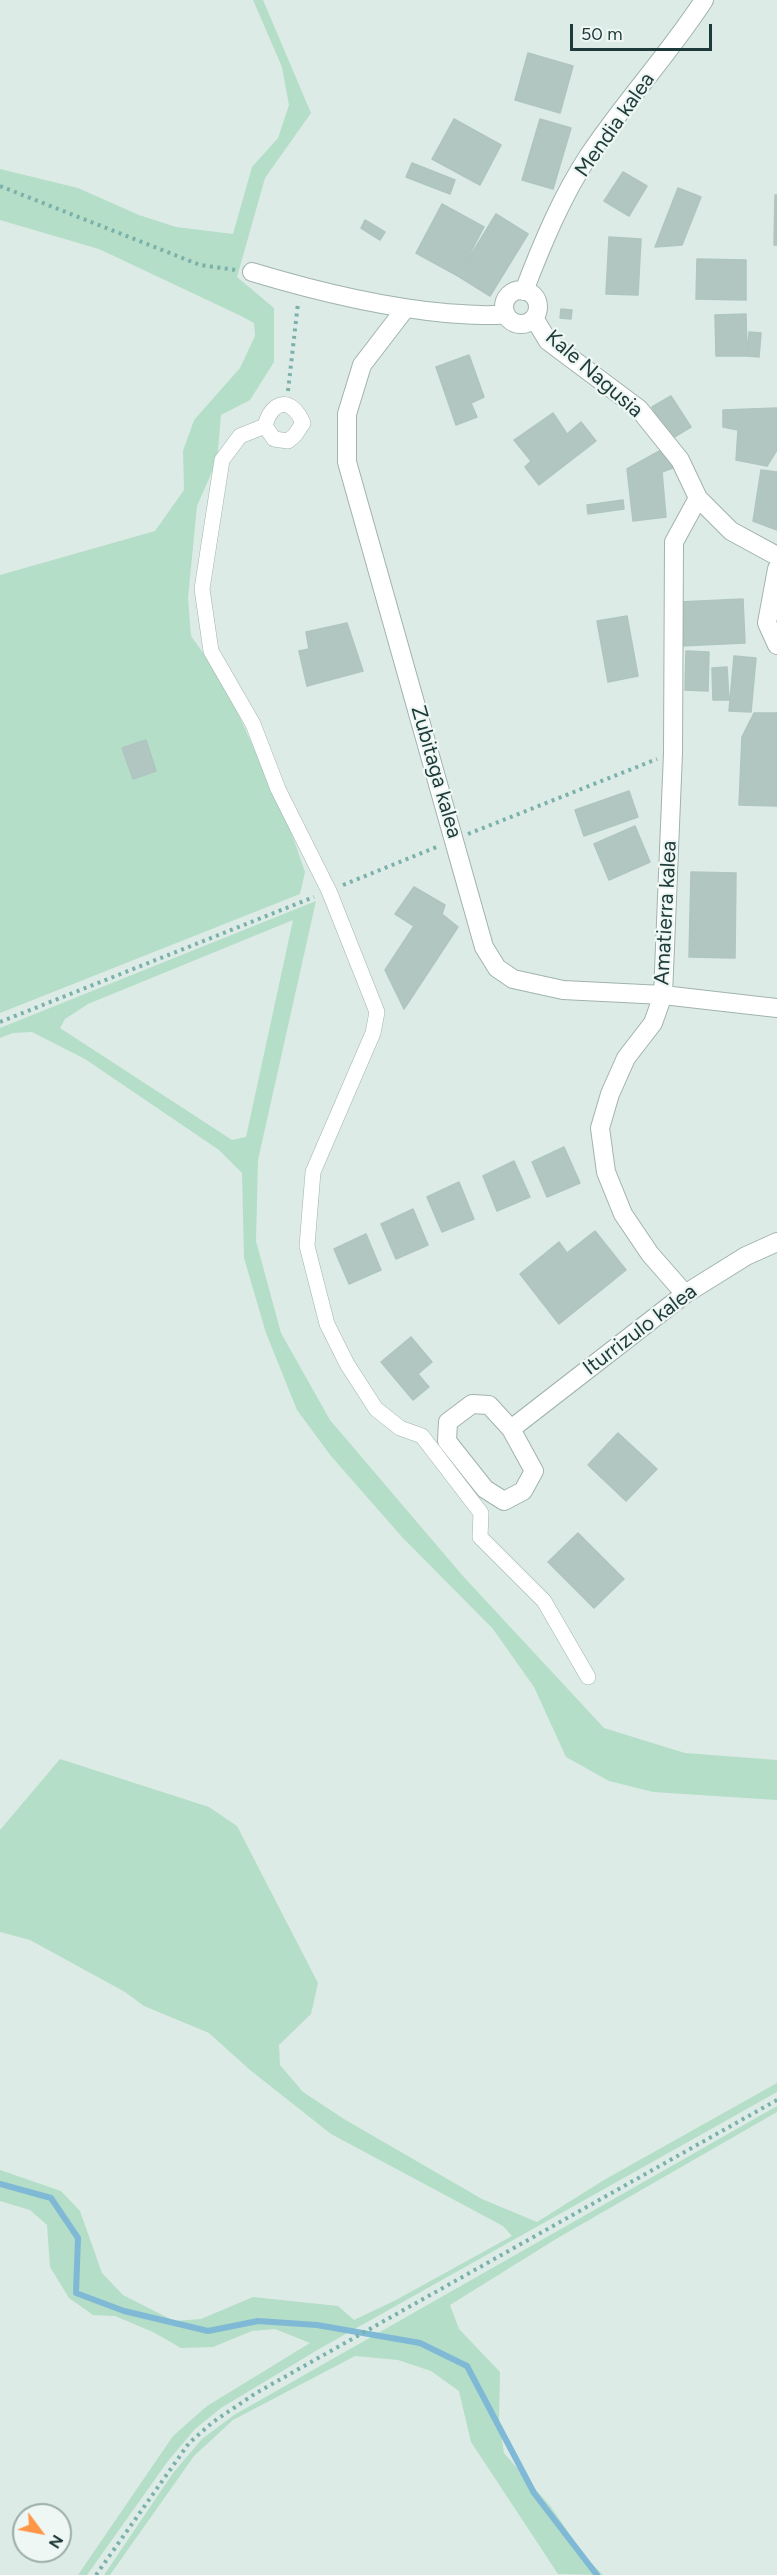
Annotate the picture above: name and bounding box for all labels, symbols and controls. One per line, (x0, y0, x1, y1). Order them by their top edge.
scale bar (573, 12, 716, 50)
text: 50 m (581, 23, 623, 45)
street label: Mendia kalea (570, 68, 660, 182)
street label: Kale Nagusia (540, 325, 648, 423)
street label: Zubitaga kalea (405, 703, 467, 841)
street label: Amatierra kalea (650, 840, 682, 986)
street label: Iturrizulo kalea (578, 1279, 702, 1381)
north arrow (12, 2503, 72, 2563)
text: N (45, 2531, 67, 2552)

